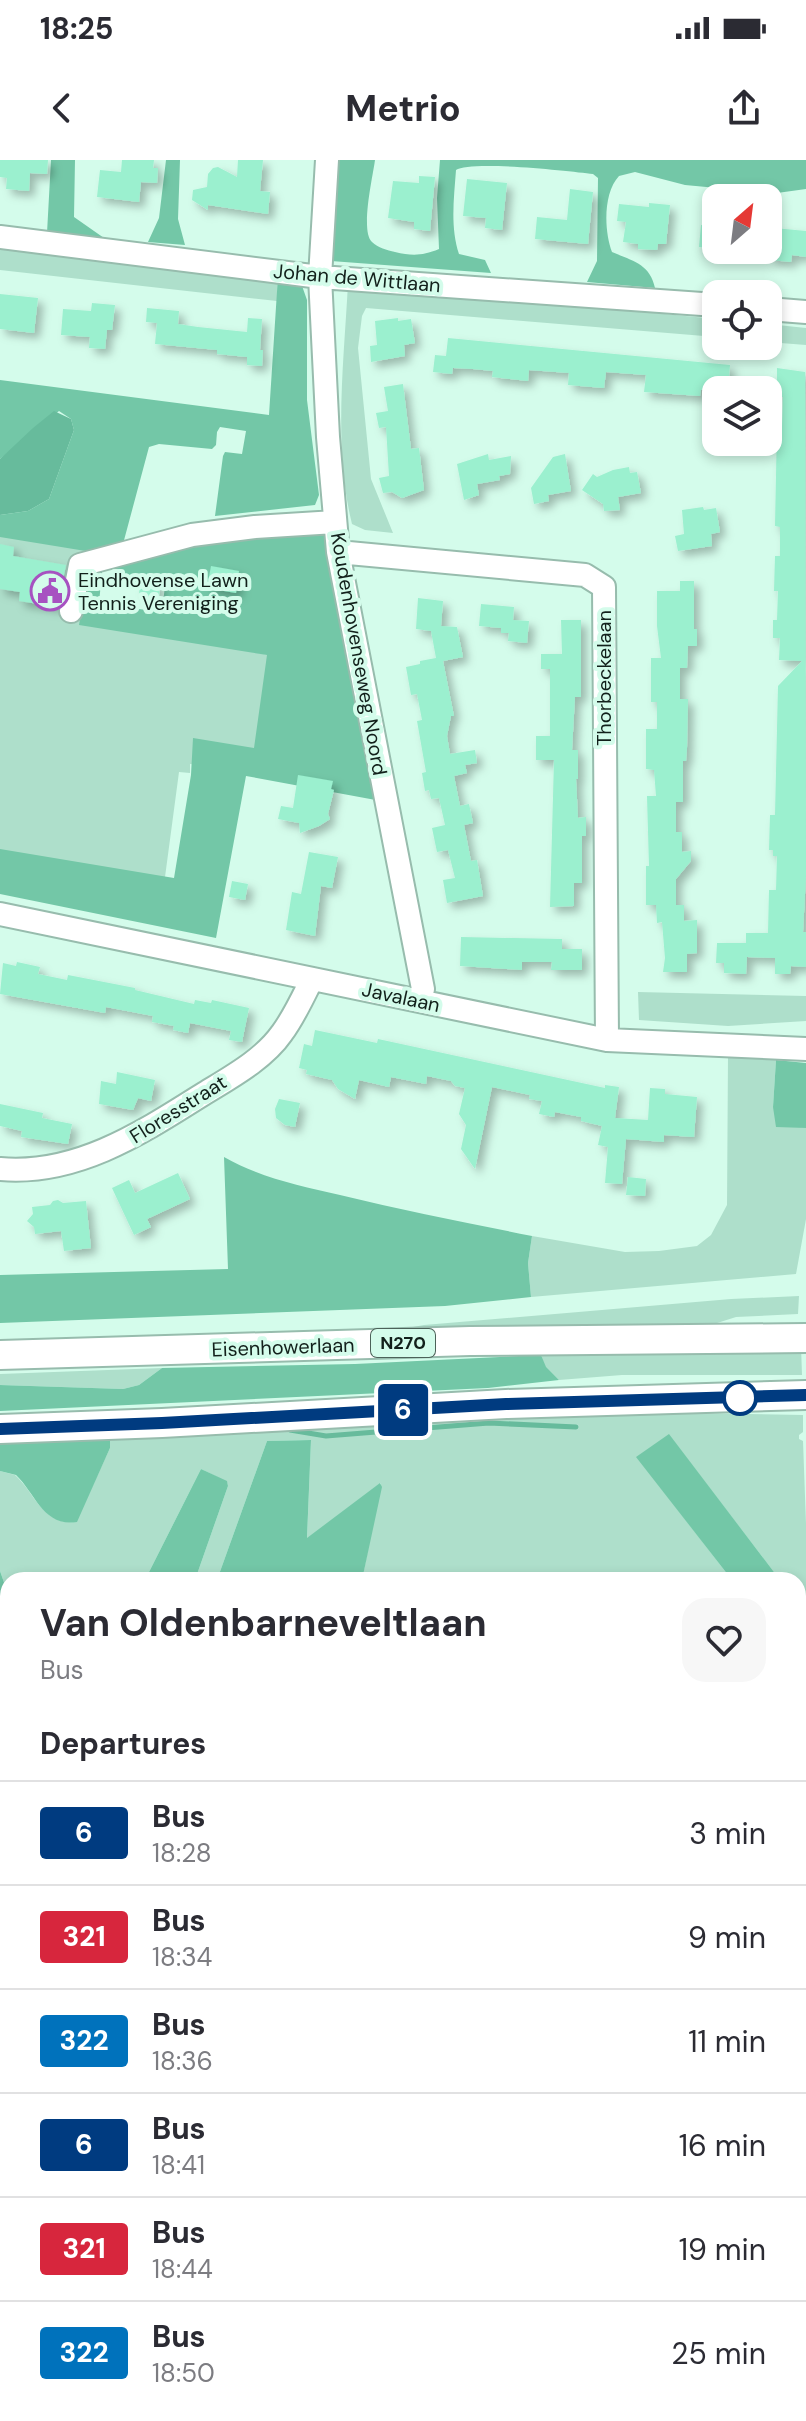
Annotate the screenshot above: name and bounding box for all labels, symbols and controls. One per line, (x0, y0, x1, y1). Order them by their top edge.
text: 18:25 (40, 9, 114, 48)
text: Metrio (345, 85, 461, 132)
icon: back (40, 86, 84, 130)
icon: share (722, 86, 766, 130)
north arrow (702, 184, 782, 264)
map controls (702, 184, 782, 456)
street label: Johan de Wittlaan (272, 258, 442, 298)
button: locate (702, 280, 782, 360)
button: layers (702, 376, 782, 456)
street label: Koudenhovenseweg Noord (325, 530, 393, 778)
place label: Eindhovense Lawn Tennis Vereniging (78, 567, 249, 616)
public building icon: Eindhovense Lawn Tennis Vereniging (29, 570, 71, 612)
street label: Thorbeckelaan (591, 610, 617, 746)
street label: Javalaan (360, 976, 442, 1018)
street label: Floresstraat (125, 1069, 231, 1149)
road number: N270 (371, 1329, 435, 1357)
street label: Eisenhowerlaan (211, 1332, 355, 1362)
unlabelled marker (723, 1381, 757, 1415)
line badge: 6 (377, 1384, 429, 1436)
text: 6 (394, 1391, 412, 1428)
text: Van Oldenbarneveltlaan (40, 1598, 487, 1648)
button: heart (682, 1598, 766, 1682)
text: Bus (40, 1653, 84, 1687)
text: Departures (40, 1724, 206, 1763)
text: Bus (152, 1797, 206, 1836)
text: 6 (75, 1814, 93, 1851)
text: 3 min (689, 1814, 766, 1853)
text: 18:28 (152, 1836, 212, 1870)
text: Bus (152, 1901, 206, 1940)
text: 321 (62, 1918, 106, 1955)
text: 9 min (688, 1918, 766, 1957)
text: 18:34 (152, 1940, 212, 1974)
text: Bus (152, 2005, 206, 2044)
text: 322 (59, 2022, 109, 2059)
text: 11 min (688, 2022, 766, 2061)
text: 18:36 (152, 2044, 213, 2078)
text: Bus (152, 2109, 206, 2148)
text: 6 (75, 2126, 93, 2163)
text: 16 min (679, 2126, 766, 2165)
text: 18:41 (152, 2148, 205, 2182)
text: Bus (152, 2213, 206, 2252)
text: 321 (62, 2230, 106, 2267)
text: 19 min (679, 2230, 766, 2269)
text: 18:44 (152, 2252, 213, 2286)
text: Bus (152, 2317, 206, 2356)
text: 322 (59, 2334, 109, 2371)
text: 25 min (671, 2334, 766, 2373)
text: 18:50 (152, 2356, 215, 2390)

